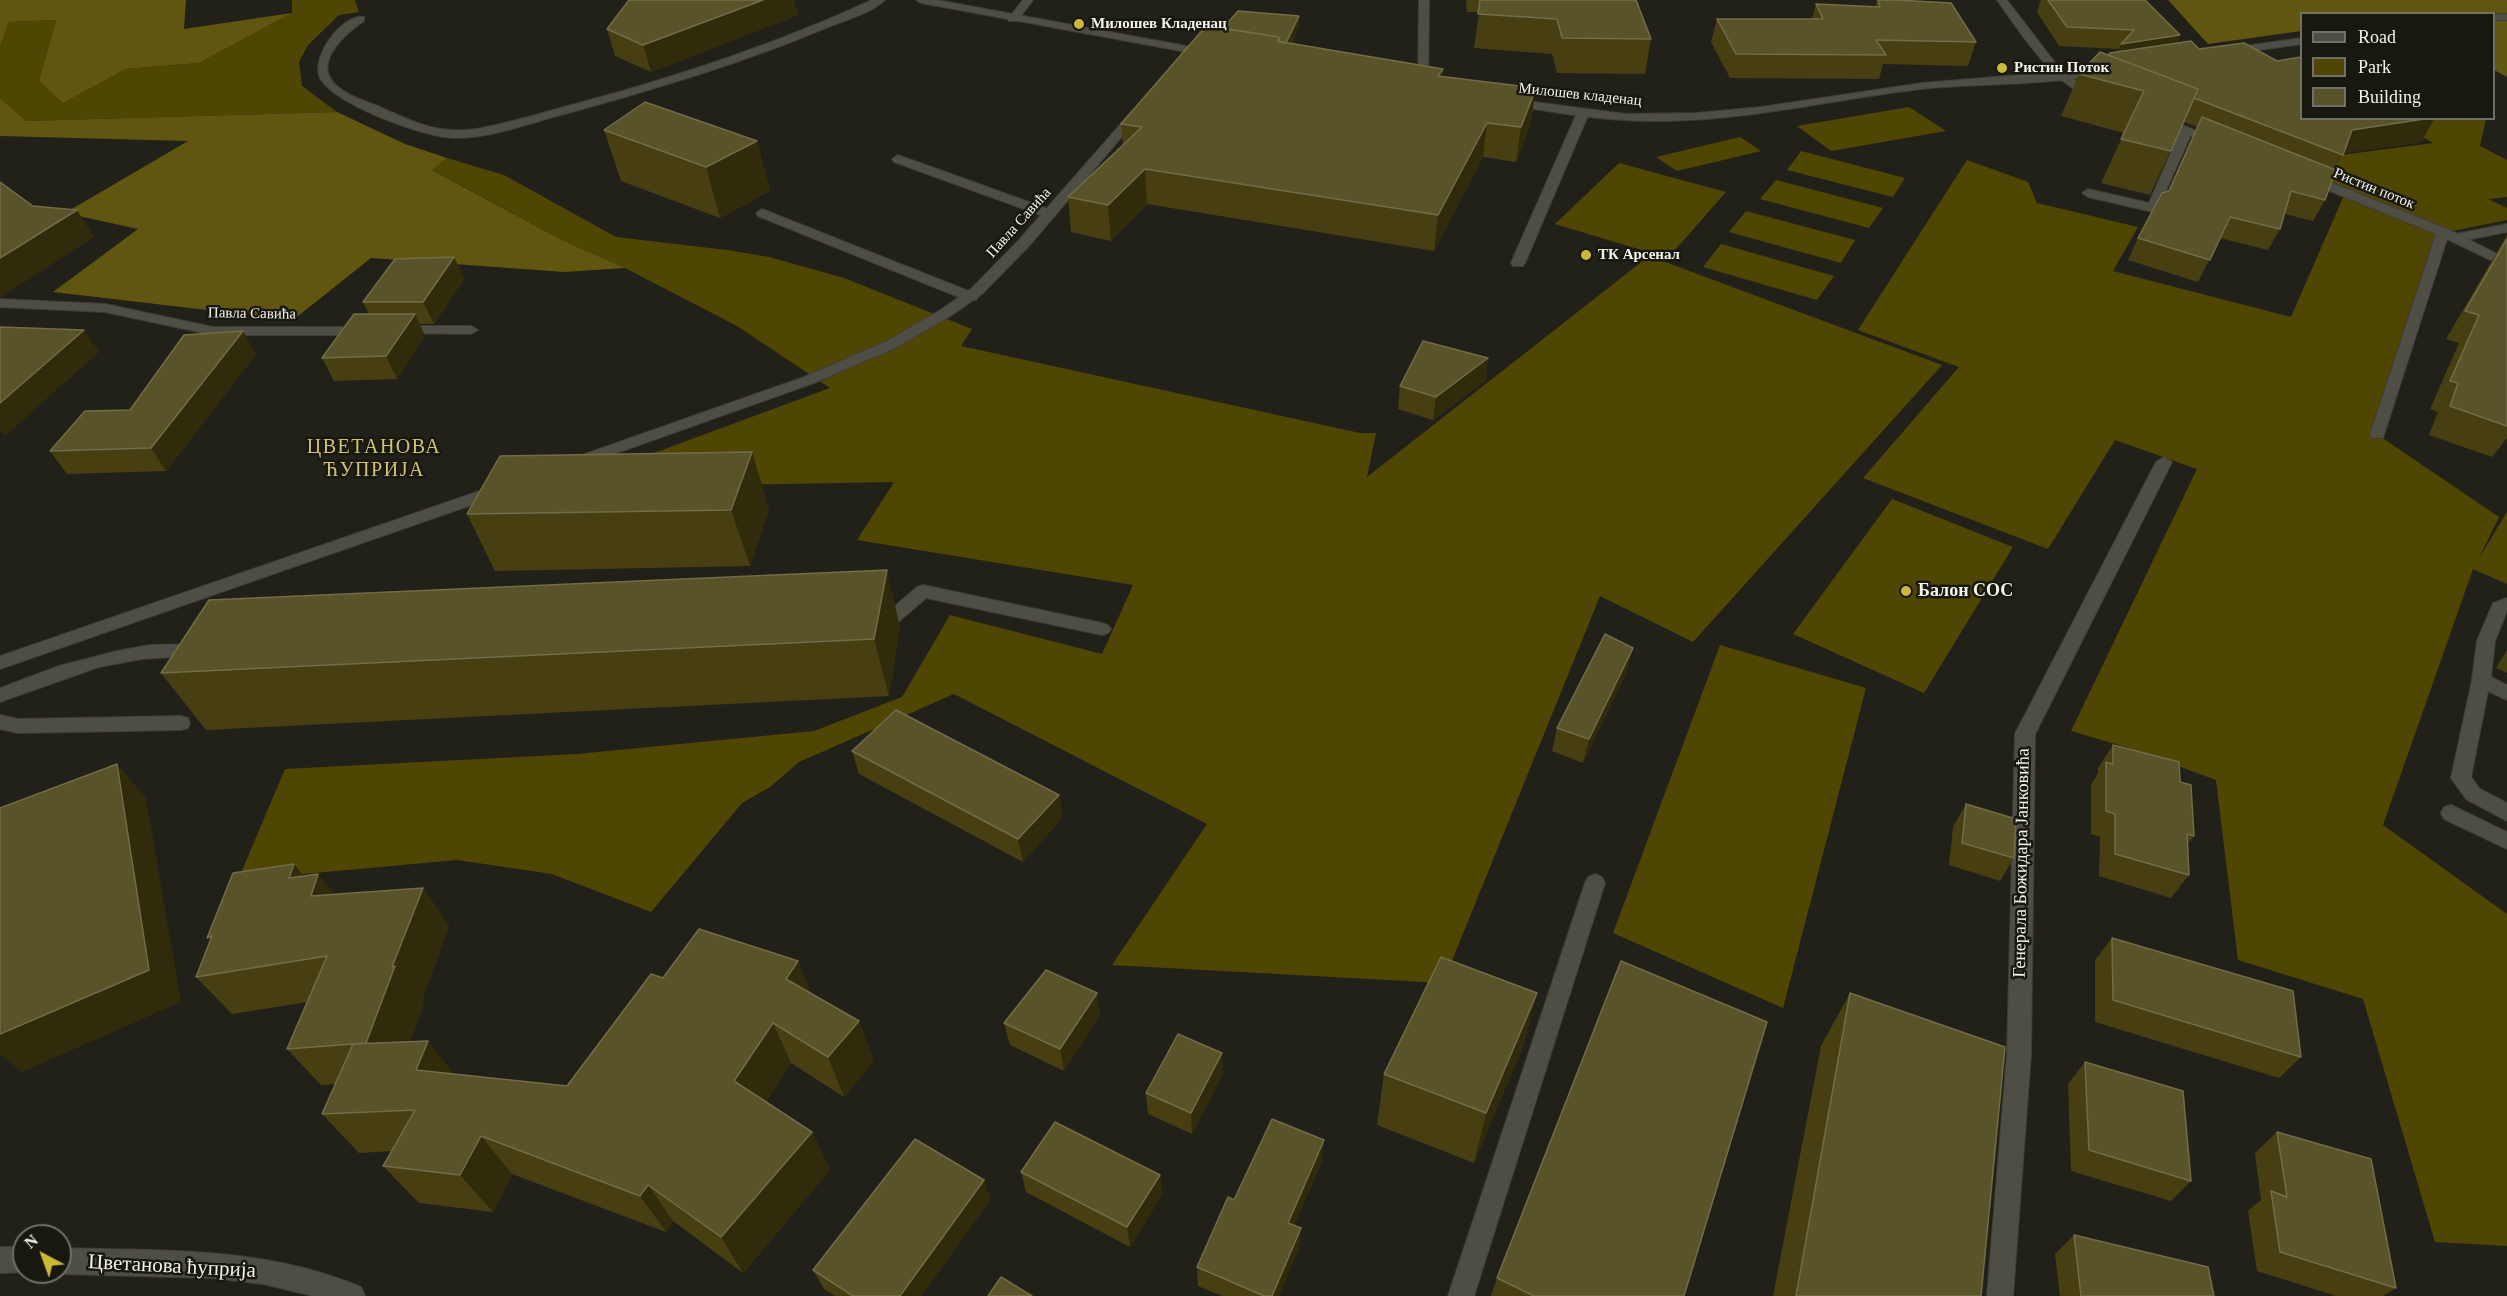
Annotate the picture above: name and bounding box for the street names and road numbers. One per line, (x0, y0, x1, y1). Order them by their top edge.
street label: Милошев кладенац (1517, 80, 1643, 110)
street label: Ристин поток (2331, 165, 2417, 213)
street label: Павла Савића (983, 184, 1055, 262)
street label: Павла Савића (208, 304, 296, 324)
street label: Генерала Божидара Јанковића (2009, 748, 2035, 978)
street label: Цветанова ћуприја (87, 1250, 257, 1284)

